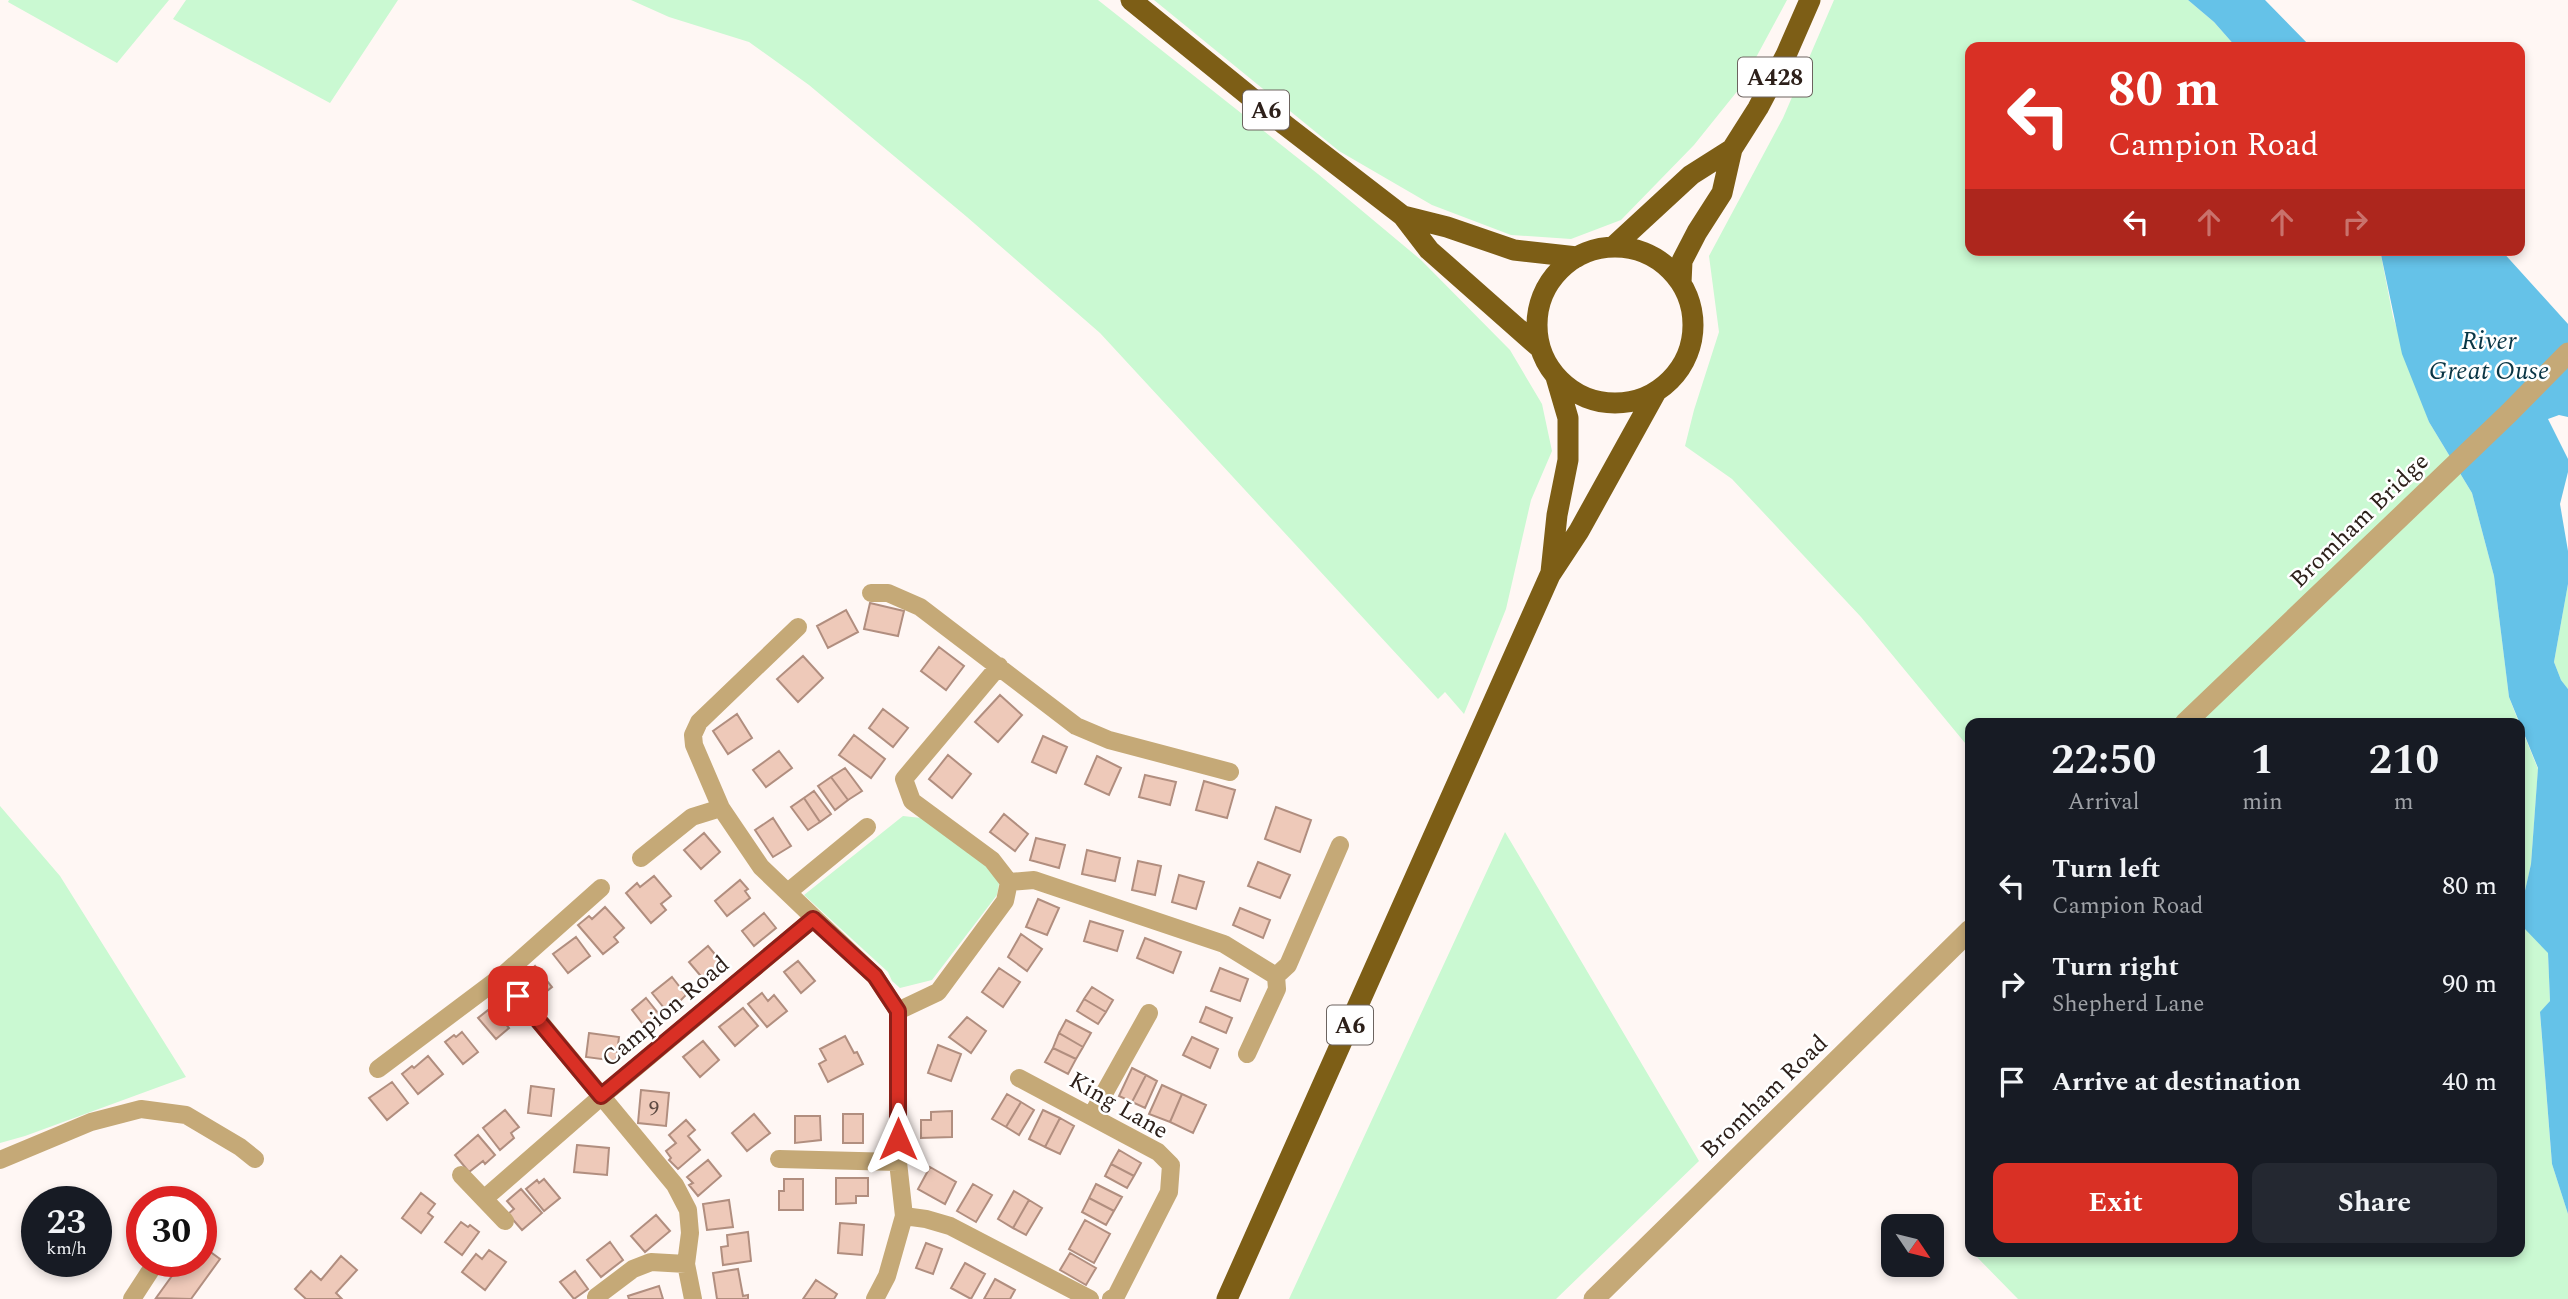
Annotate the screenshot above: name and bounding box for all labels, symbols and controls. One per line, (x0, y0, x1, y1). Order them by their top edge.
text: 80 m (2108, 53, 2219, 128)
road number: A428 (1738, 58, 1812, 96)
icon: left (1993, 70, 2084, 161)
road number: A6 (1243, 90, 1289, 130)
text: Campion Road (2108, 121, 2319, 170)
icon: left (2117, 203, 2155, 241)
icon: ahead (2190, 203, 2228, 241)
icon: ahead (2263, 203, 2301, 241)
icon: right (2336, 203, 2374, 241)
water label: River Great Ouse (2429, 321, 2549, 391)
street label: Bromham Bridge (2282, 445, 2438, 597)
text: 22:50 (2051, 729, 2156, 792)
text: 1 (2251, 729, 2274, 792)
text: 210 (2368, 729, 2439, 792)
text: Arrival (2068, 785, 2139, 820)
text: min (2242, 785, 2283, 820)
text: m (2394, 785, 2414, 820)
text: Turn left (2052, 849, 2160, 889)
text: 80 m (2442, 866, 2497, 906)
icon: left (1993, 867, 2031, 905)
text: Campion Road (2052, 889, 2203, 924)
street label: Campion Road (594, 947, 738, 1076)
text: Turn right (2052, 947, 2179, 987)
text: 90 m (2442, 964, 2497, 1004)
icon: right (1993, 965, 2031, 1003)
pin (488, 966, 548, 1026)
icon: arrive (499, 977, 537, 1015)
text: Shepherd Lane (2052, 987, 2204, 1022)
road number: A6 (1327, 1006, 1373, 1044)
street label: Bromham Road (1693, 1026, 1837, 1167)
text: Arrive at destination (2052, 1062, 2301, 1102)
text: 40 m (2442, 1062, 2497, 1102)
street label: King Lane (1062, 1063, 1175, 1149)
icon: arrive (1993, 1063, 2031, 1101)
house number: 9 (649, 1093, 659, 1125)
position arrow (861, 1102, 935, 1176)
button: Exit (1993, 1163, 2238, 1243)
button: Share (2252, 1163, 2497, 1243)
speed limit sign: 30 (126, 1186, 217, 1277)
text: 23 (47, 1196, 86, 1249)
north arrow (1881, 1214, 1944, 1278)
map controls (1881, 1214, 1944, 1277)
text: km/h (46, 1235, 87, 1262)

